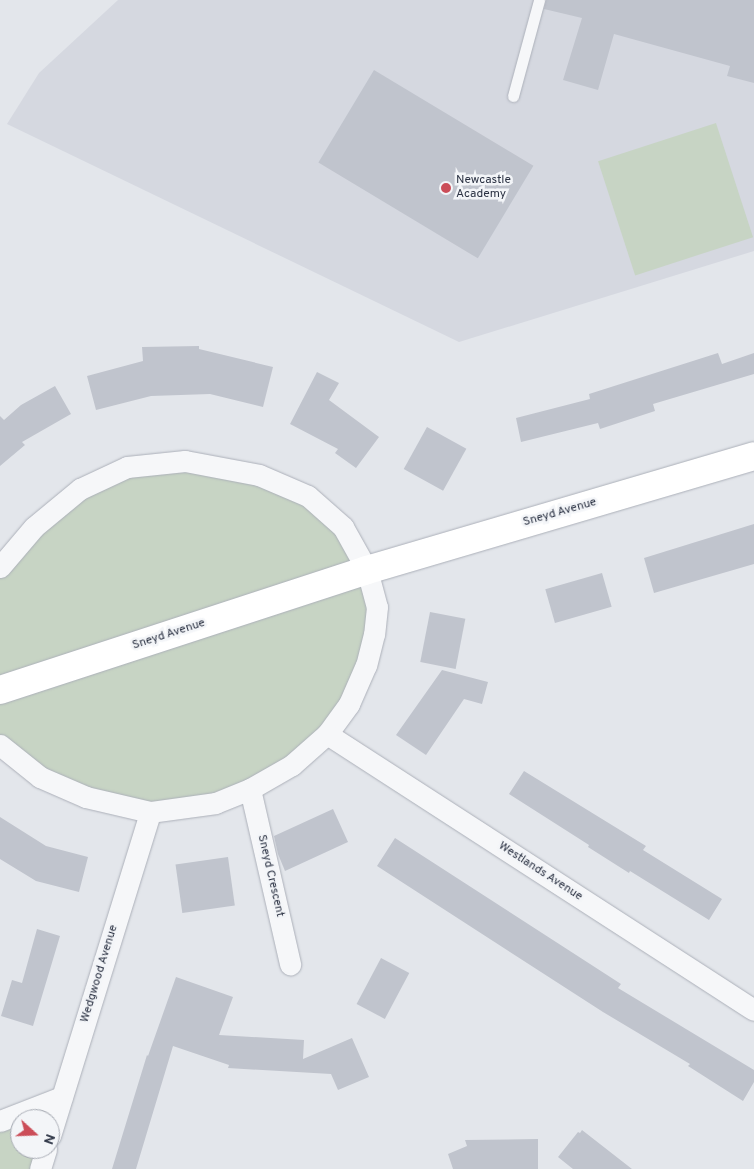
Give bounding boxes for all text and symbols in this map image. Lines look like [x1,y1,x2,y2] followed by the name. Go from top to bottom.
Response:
[456,174,511,202] place label: Newcastle Academy
[440,182,452,194] marker: Newcastle Academy
[521,496,599,530] street label: Sneyd Avenue
[130,616,208,654] street label: Sneyd Avenue
[254,833,286,919] street label: Sneyd Crescent
[495,839,585,905] street label: Westlands Avenue
[78,923,122,1025] street label: Wedgwood Avenue
[10,1109,60,1159] north arrow
[39,1131,58,1147] text: N

